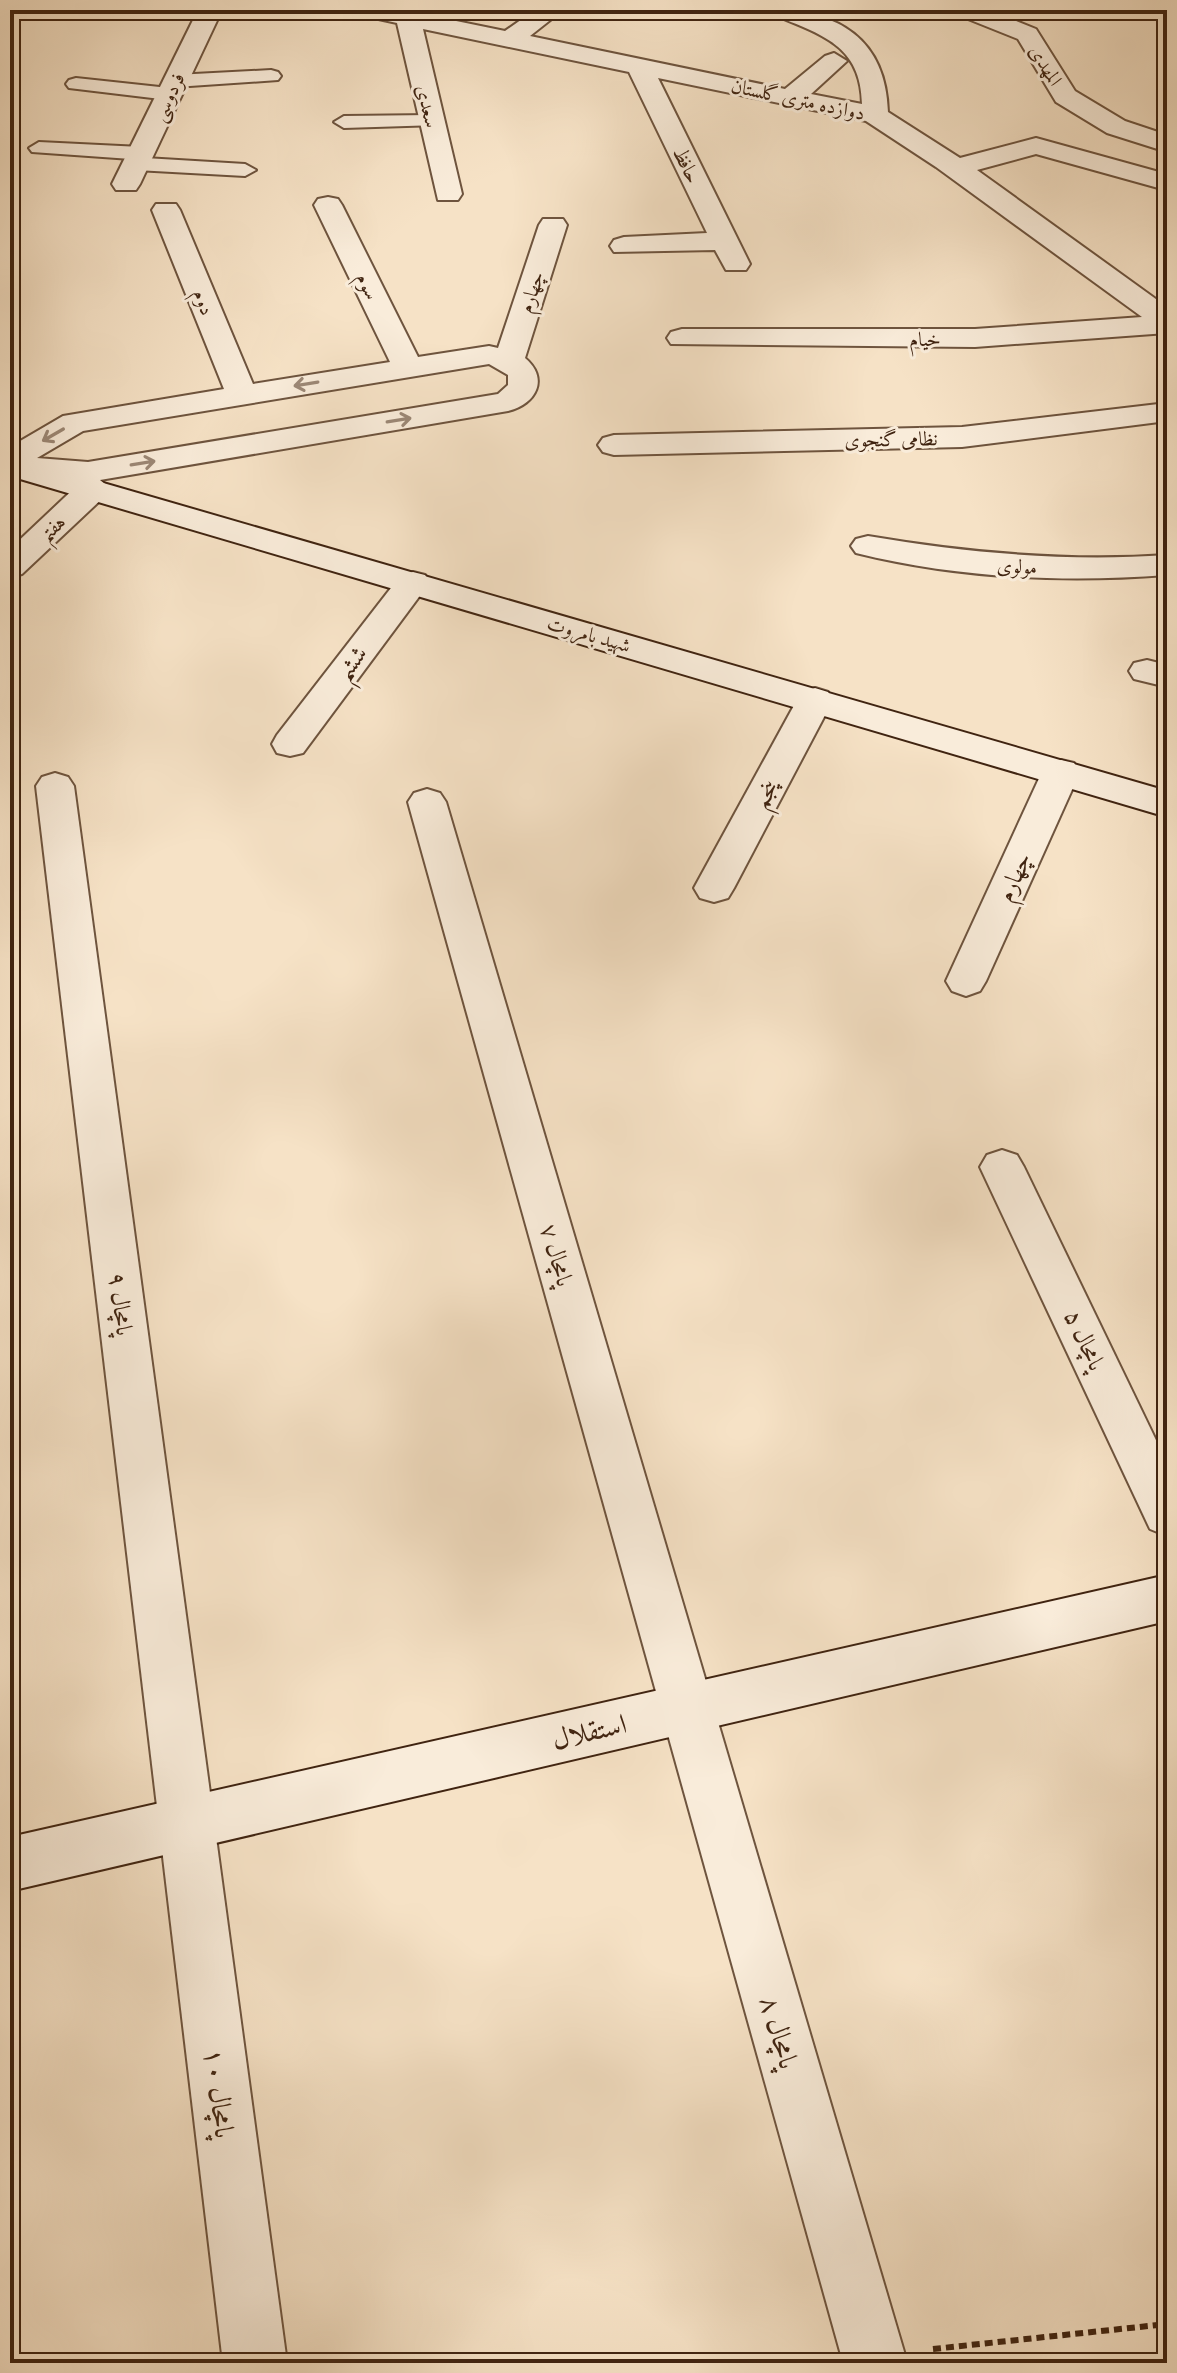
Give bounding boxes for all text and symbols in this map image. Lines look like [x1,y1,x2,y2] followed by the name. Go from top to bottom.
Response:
[1022,41,1067,91] street label: المهدی
[147,69,192,127] street label: فردوسی
[728,73,867,127] street label: دوازده متری گلستان
[409,82,444,130] street label: سعدی
[666,143,705,188] street label: حافظ
[514,268,555,318] street label: چهارم
[346,269,384,306] street label: سوم
[182,286,219,321] street label: دوم
[909,328,941,357] street label: خیام
[294,377,319,392] one-way arrow
[386,412,412,427] one-way arrow
[844,427,938,454] street label: نظامی گنجوی
[41,428,65,443] one-way arrow
[130,455,155,470] one-way arrow
[34,510,76,552] street label: هفتم
[996,554,1038,581] street label: مولوی
[544,612,633,659] street label: شهید بامروت
[329,640,381,692] street label: ششم
[746,773,792,817] street label: پنجم
[991,848,1044,909] street label: چهارم
[532,1220,580,1292] street label: پامچال ۷
[100,1271,139,1339] street label: پامچال ۹
[1056,1305,1112,1377] street label: پامچال ۵
[549,1708,630,1759] street label: استقلال
[750,1992,805,2075] street label: پامچال ۸
[194,2046,241,2142] street label: پامچال ۱۰

